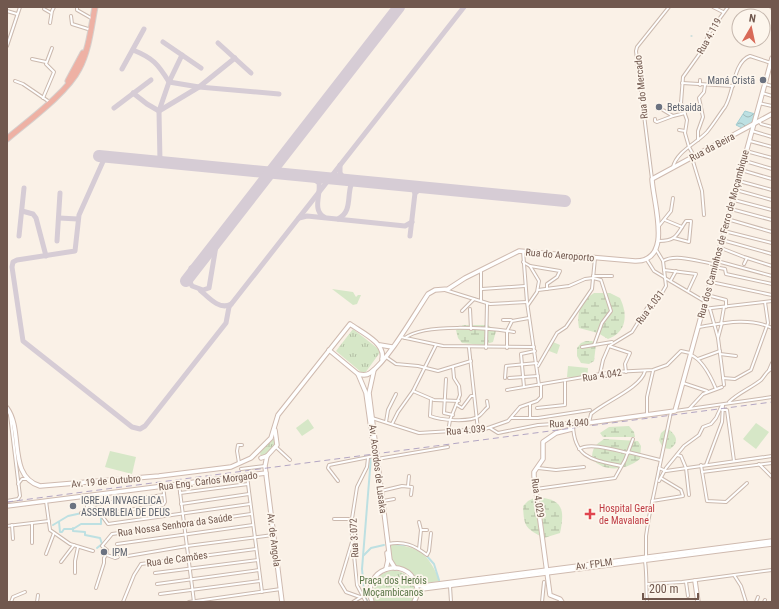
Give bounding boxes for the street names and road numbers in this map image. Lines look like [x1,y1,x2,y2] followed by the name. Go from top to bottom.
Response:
[695,16,723,56] street label: Rua 4.119
[632,55,650,119] street label: Rua do Mercado
[688,130,737,163] street label: Rua da Beira
[695,148,751,319] street label: Rua dos Caminhos de Ferro de Moçambique
[525,247,595,263] street label: Rua do Aeroporto
[634,288,666,326] street label: Rua 4.031
[582,366,622,384] street label: Rua 4.042
[549,416,589,430] street label: Rua 4.040
[446,423,486,437] street label: Rua 4.039
[367,424,389,514] street label: Av. Acordos de Lusaka
[158,469,258,493] street label: Rua Eng. Carlos Morgado
[71,472,141,490] street label: Av. 19 de Outubro
[529,478,547,518] street label: Rua 4.029
[117,511,233,538] street label: Rua Nossa Senhora da Saúde
[265,513,283,568] street label: Av. de Angola
[347,518,361,558] street label: Rua 3.072
[146,549,209,569] street label: Rua de Camões
[575,556,613,572] street label: Av. FPLM

